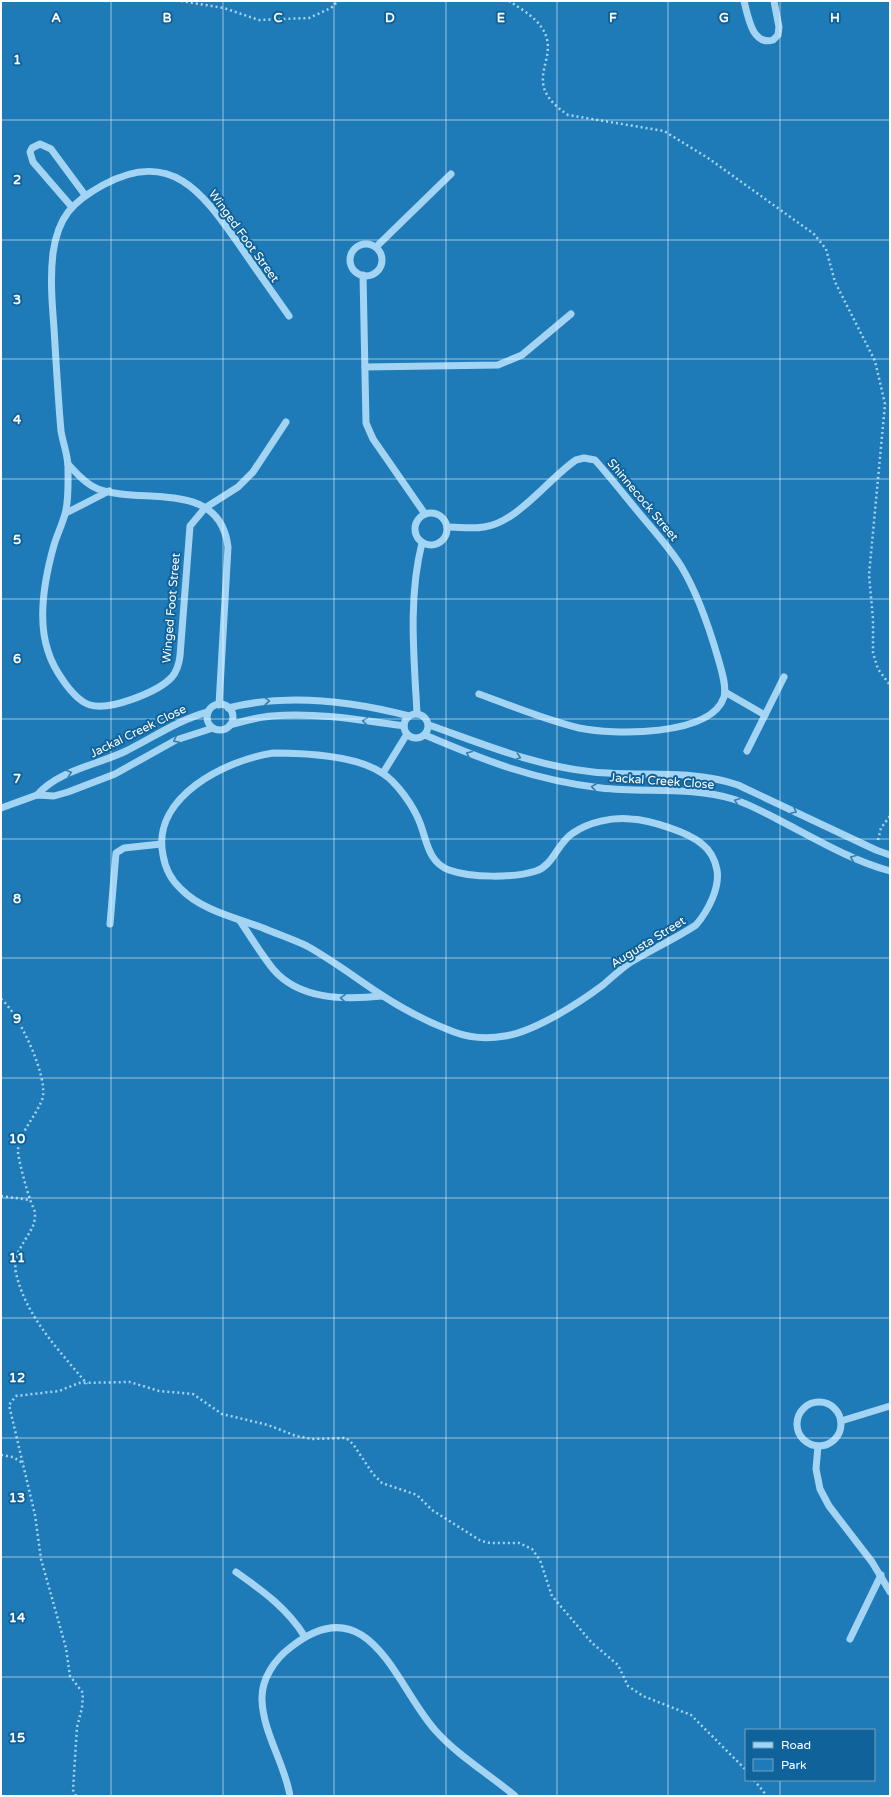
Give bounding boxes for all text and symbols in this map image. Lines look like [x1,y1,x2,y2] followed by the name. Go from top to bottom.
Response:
[51,10,61,26] text: A
[162,10,172,26] text: B
[273,10,283,26] text: C
[385,10,395,26] text: D
[497,10,505,26] text: E
[609,10,617,26] text: F
[719,10,729,26] text: G
[830,10,840,26] text: H
[13,52,21,68] text: 1
[13,172,21,188] text: 2
[206,187,282,285] street label: Winged Foot Street
[13,292,21,308] text: 3
[13,412,22,428] text: 4
[605,456,682,544] street label: Shinnecock Street
[13,532,21,548] text: 5
[159,552,183,664] street label: Winged Foot Street
[13,651,21,667] text: 6
[264,697,270,705] one-way arrow
[88,702,188,760] street label: Jackal Creek Close
[362,716,368,725] one-way arrow
[173,735,180,743] one-way arrow
[465,751,473,759] one-way arrow
[515,752,522,761] one-way arrow
[65,770,72,778] one-way arrow
[609,770,715,792] street label: Jackal Creek Close
[13,771,21,787] text: 7
[591,783,597,792] one-way arrow
[733,797,740,805] one-way arrow
[790,806,797,814] one-way arrow
[850,855,858,863] one-way arrow
[13,891,21,907] text: 8
[608,913,688,971] street label: Augusta Street
[340,993,346,1002] one-way arrow
[13,1011,21,1027] text: 9
[9,1131,25,1147] text: 10
[9,1250,25,1266] text: 11
[9,1370,25,1386] text: 12
[9,1490,25,1506] text: 13
[9,1610,26,1626] text: 14
[745,1729,875,1781] legend
[9,1730,25,1746] text: 15
[781,1738,811,1752] text: Road
[781,1758,807,1772] text: Park

